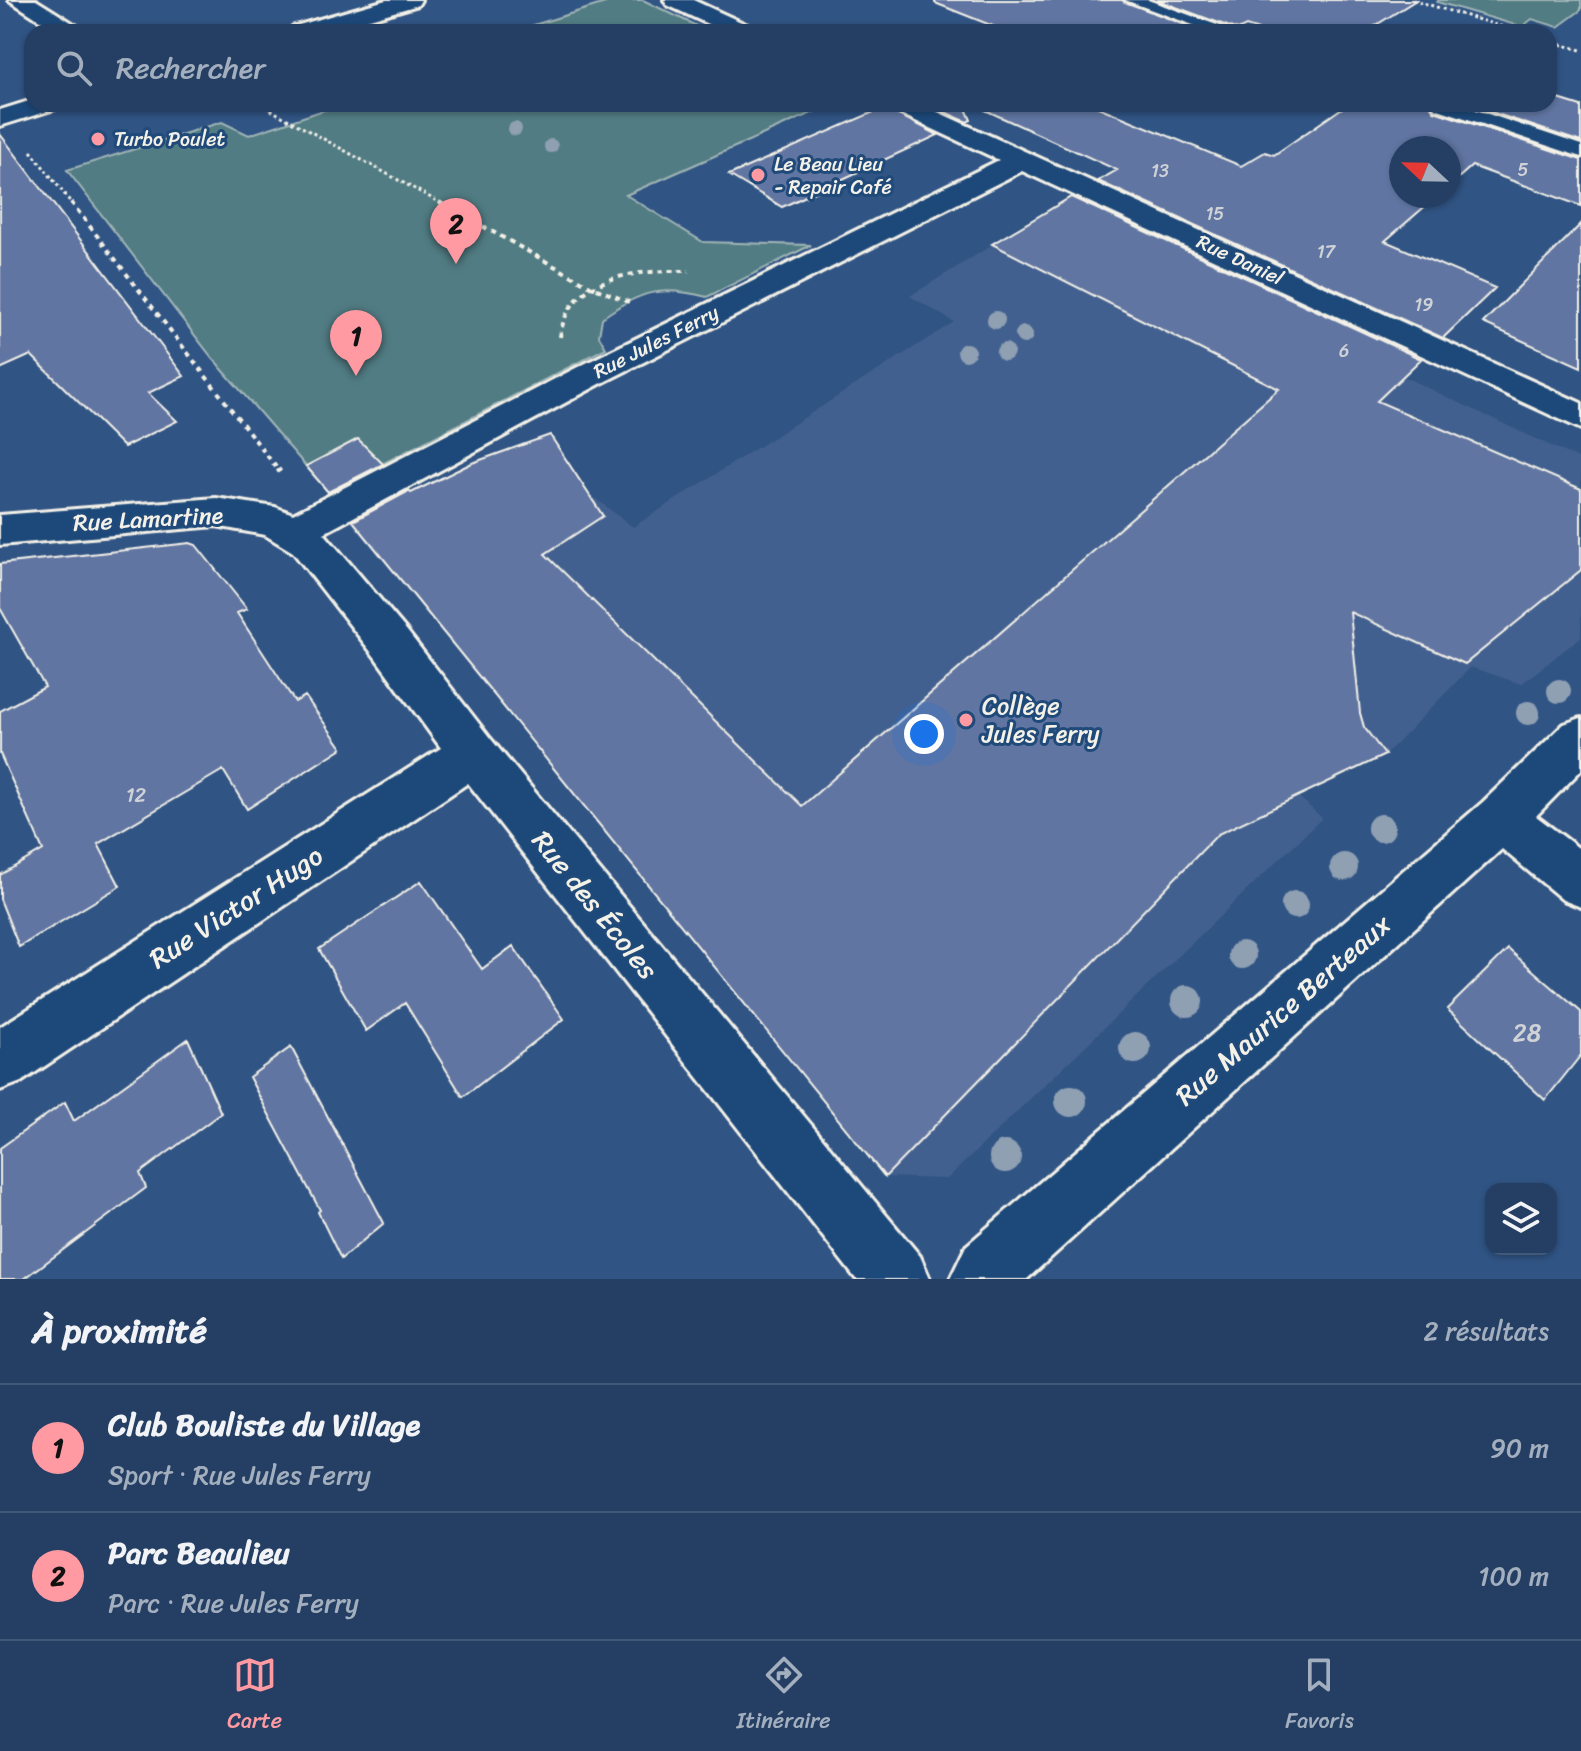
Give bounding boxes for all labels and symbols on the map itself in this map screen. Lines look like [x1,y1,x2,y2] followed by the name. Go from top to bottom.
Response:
[114,122,226,157] place label: Turbo Poulet
[89,130,107,148] marker: Turbo Poulet
[1389,136,1461,208] north arrow
[774,147,892,205] place label: Le Beau Lieu - Repair Café
[1518,154,1529,186] house number: 5
[1151,155,1169,187] house number: 13
[749,166,767,184] marker: Le Beau Lieu - Repair Café
[430,198,482,264] pin: 2
[1206,198,1224,230] house number: 15
[1191,225,1291,296] street label: Rue Daniel
[1317,236,1337,268] house number: 17
[1415,289,1433,321] house number: 19
[587,295,725,389] street label: Rue Jules Ferry
[330,310,382,376] pin: 1
[1339,335,1349,367] house number: 6
[72,494,225,544] street label: Rue Lamartine
[981,685,1100,755] place label: Collège Jules Ferry
[957,711,975,729] marker: Collège Jules Ferry
[904,714,944,754] your location
[126,778,147,813] house number: 12
[519,819,671,991] street label: Rue des Écoles
[139,832,333,982] street label: Rue Victor Hugo
[1163,901,1403,1118] street label: Rue Maurice Berteaux
[1513,1012,1541,1054] house number: 28

